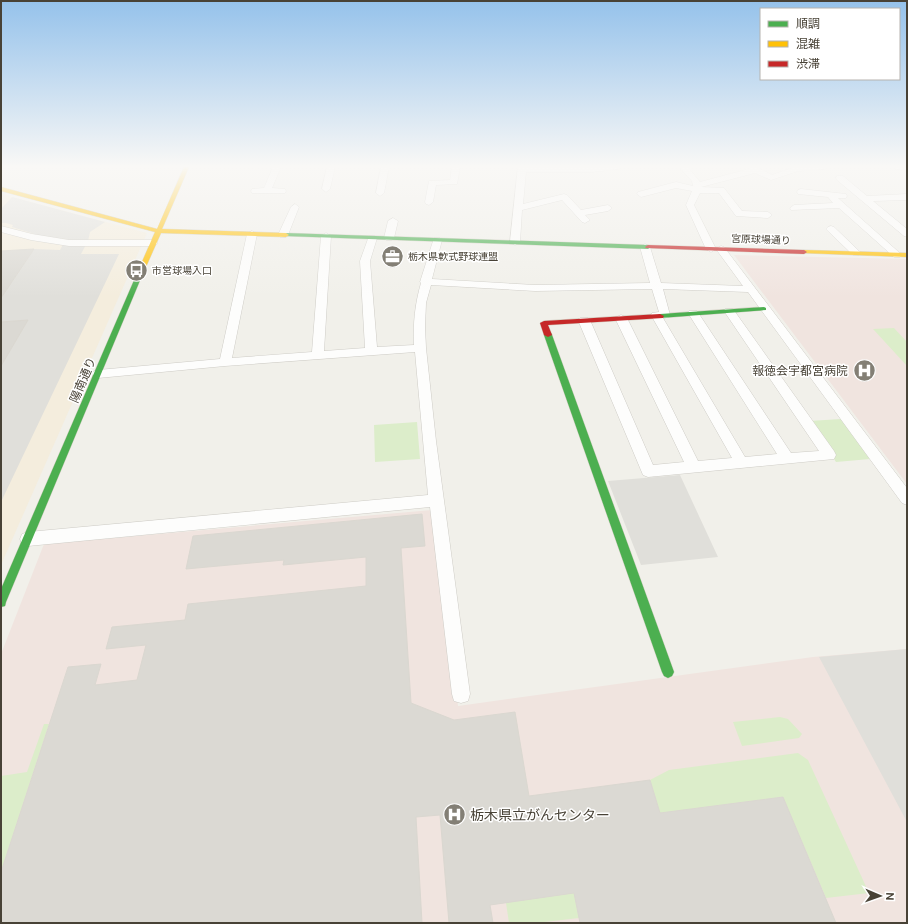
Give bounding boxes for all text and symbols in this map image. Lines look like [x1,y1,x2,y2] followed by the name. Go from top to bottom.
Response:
[760,8,900,80] legend
[796,16,820,32] text: 順調
[796,36,820,52] text: 混雑
[796,56,820,72] text: 渋滞
[731,232,791,247] street label: 宮原球場通り
[379,243,405,269] office icon: 栃木県軟式野球連盟
[408,250,498,263] place label: 栃木県軟式野球連盟
[123,257,149,283] bus stop icon: 市営球場入口
[152,264,212,277] place label: 市営球場入口
[66,355,100,405] street label: 陽南通り
[851,358,877,384] hospital icon: 報徳会宇都宮病院
[752,363,848,379] place label: 報徳会宇都宮病院
[441,802,467,828] hospital icon: 栃木県立がんセンター
[470,806,610,824] place label: 栃木県立がんセンター
[860,876,900,916] north arrow
[883,892,897,901] text: N

